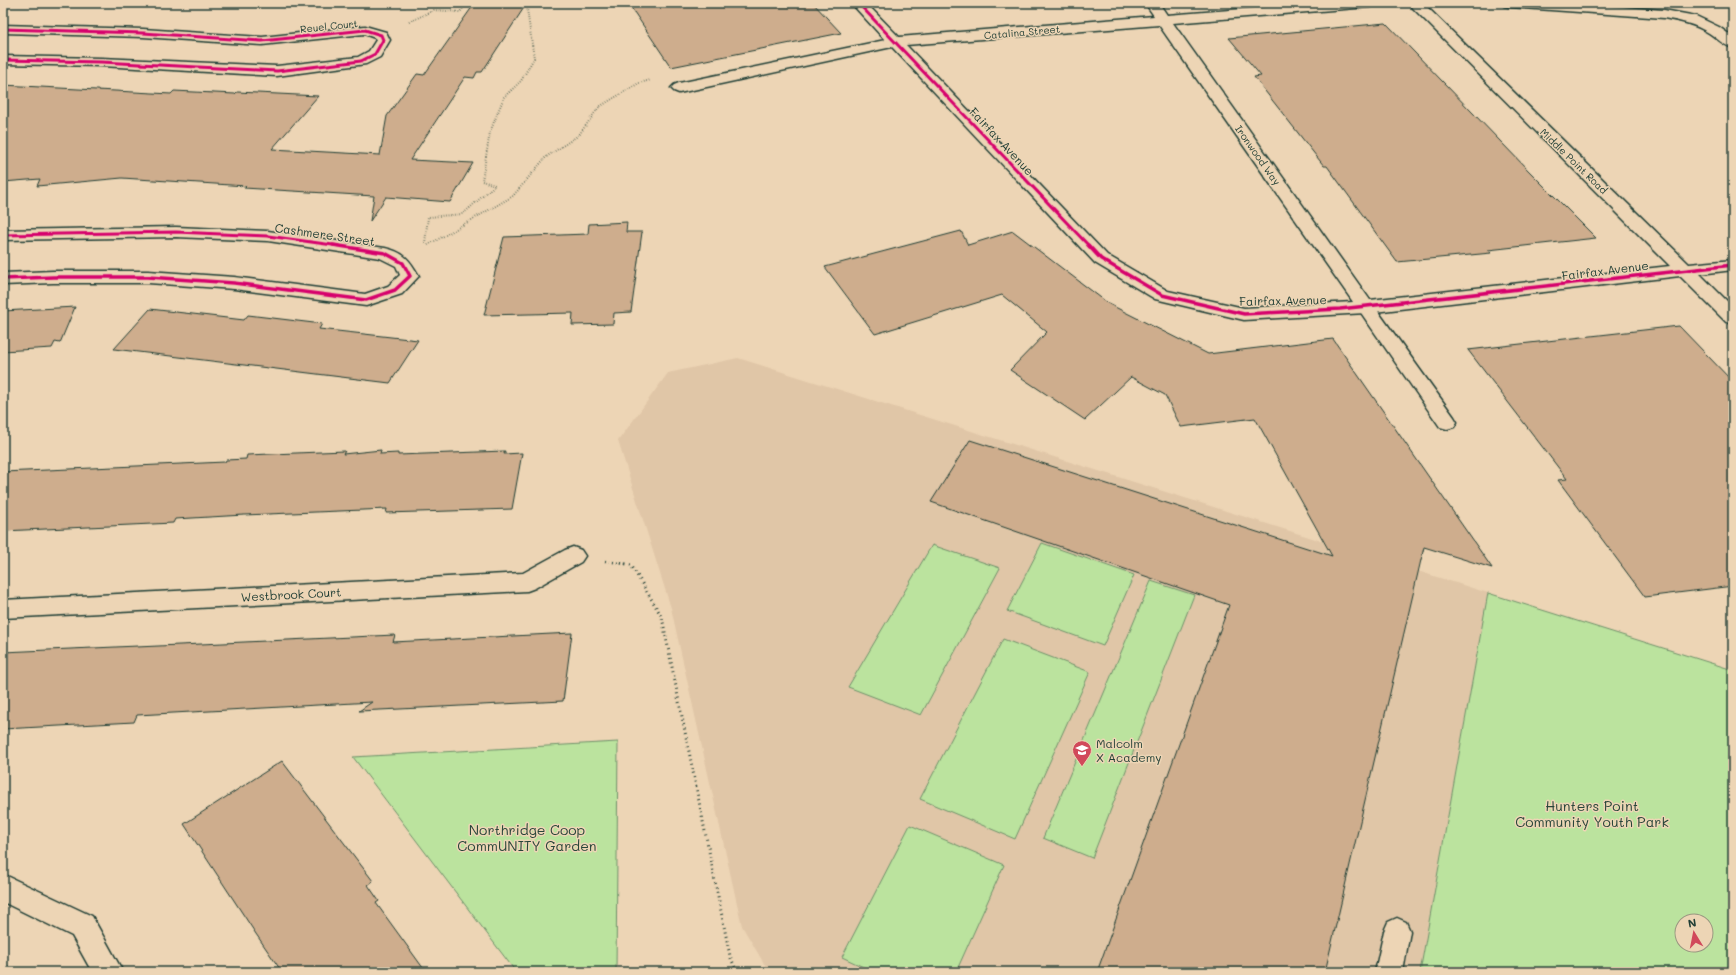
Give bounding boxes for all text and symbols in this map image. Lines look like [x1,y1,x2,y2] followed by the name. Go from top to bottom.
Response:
[299,16,359,36] street label: Reuel Court
[983,22,1061,42] street label: Catalina Street
[966,104,1038,178] street label: Fairfax Avenue
[1232,122,1284,188] street label: Ironwood Way
[1537,125,1611,197] street label: Middle Point Road
[274,219,376,249] street label: Cashmere Street
[1561,257,1649,283] street label: Fairfax Avenue
[1239,291,1327,309] street label: Fairfax Avenue
[240,583,342,605] street label: Westbrook Court
[1096,735,1162,765] place label: Malcolm X Academy
[1071,739,1093,767] school or university icon: Malcolm X Academy
[1515,796,1669,831] park label: Hunters Point Community Youth Park
[457,820,597,855] park label: Northridge Coop CommUNITY Garden
[1674,913,1714,953] north arrow
[1687,915,1698,931] text: N

